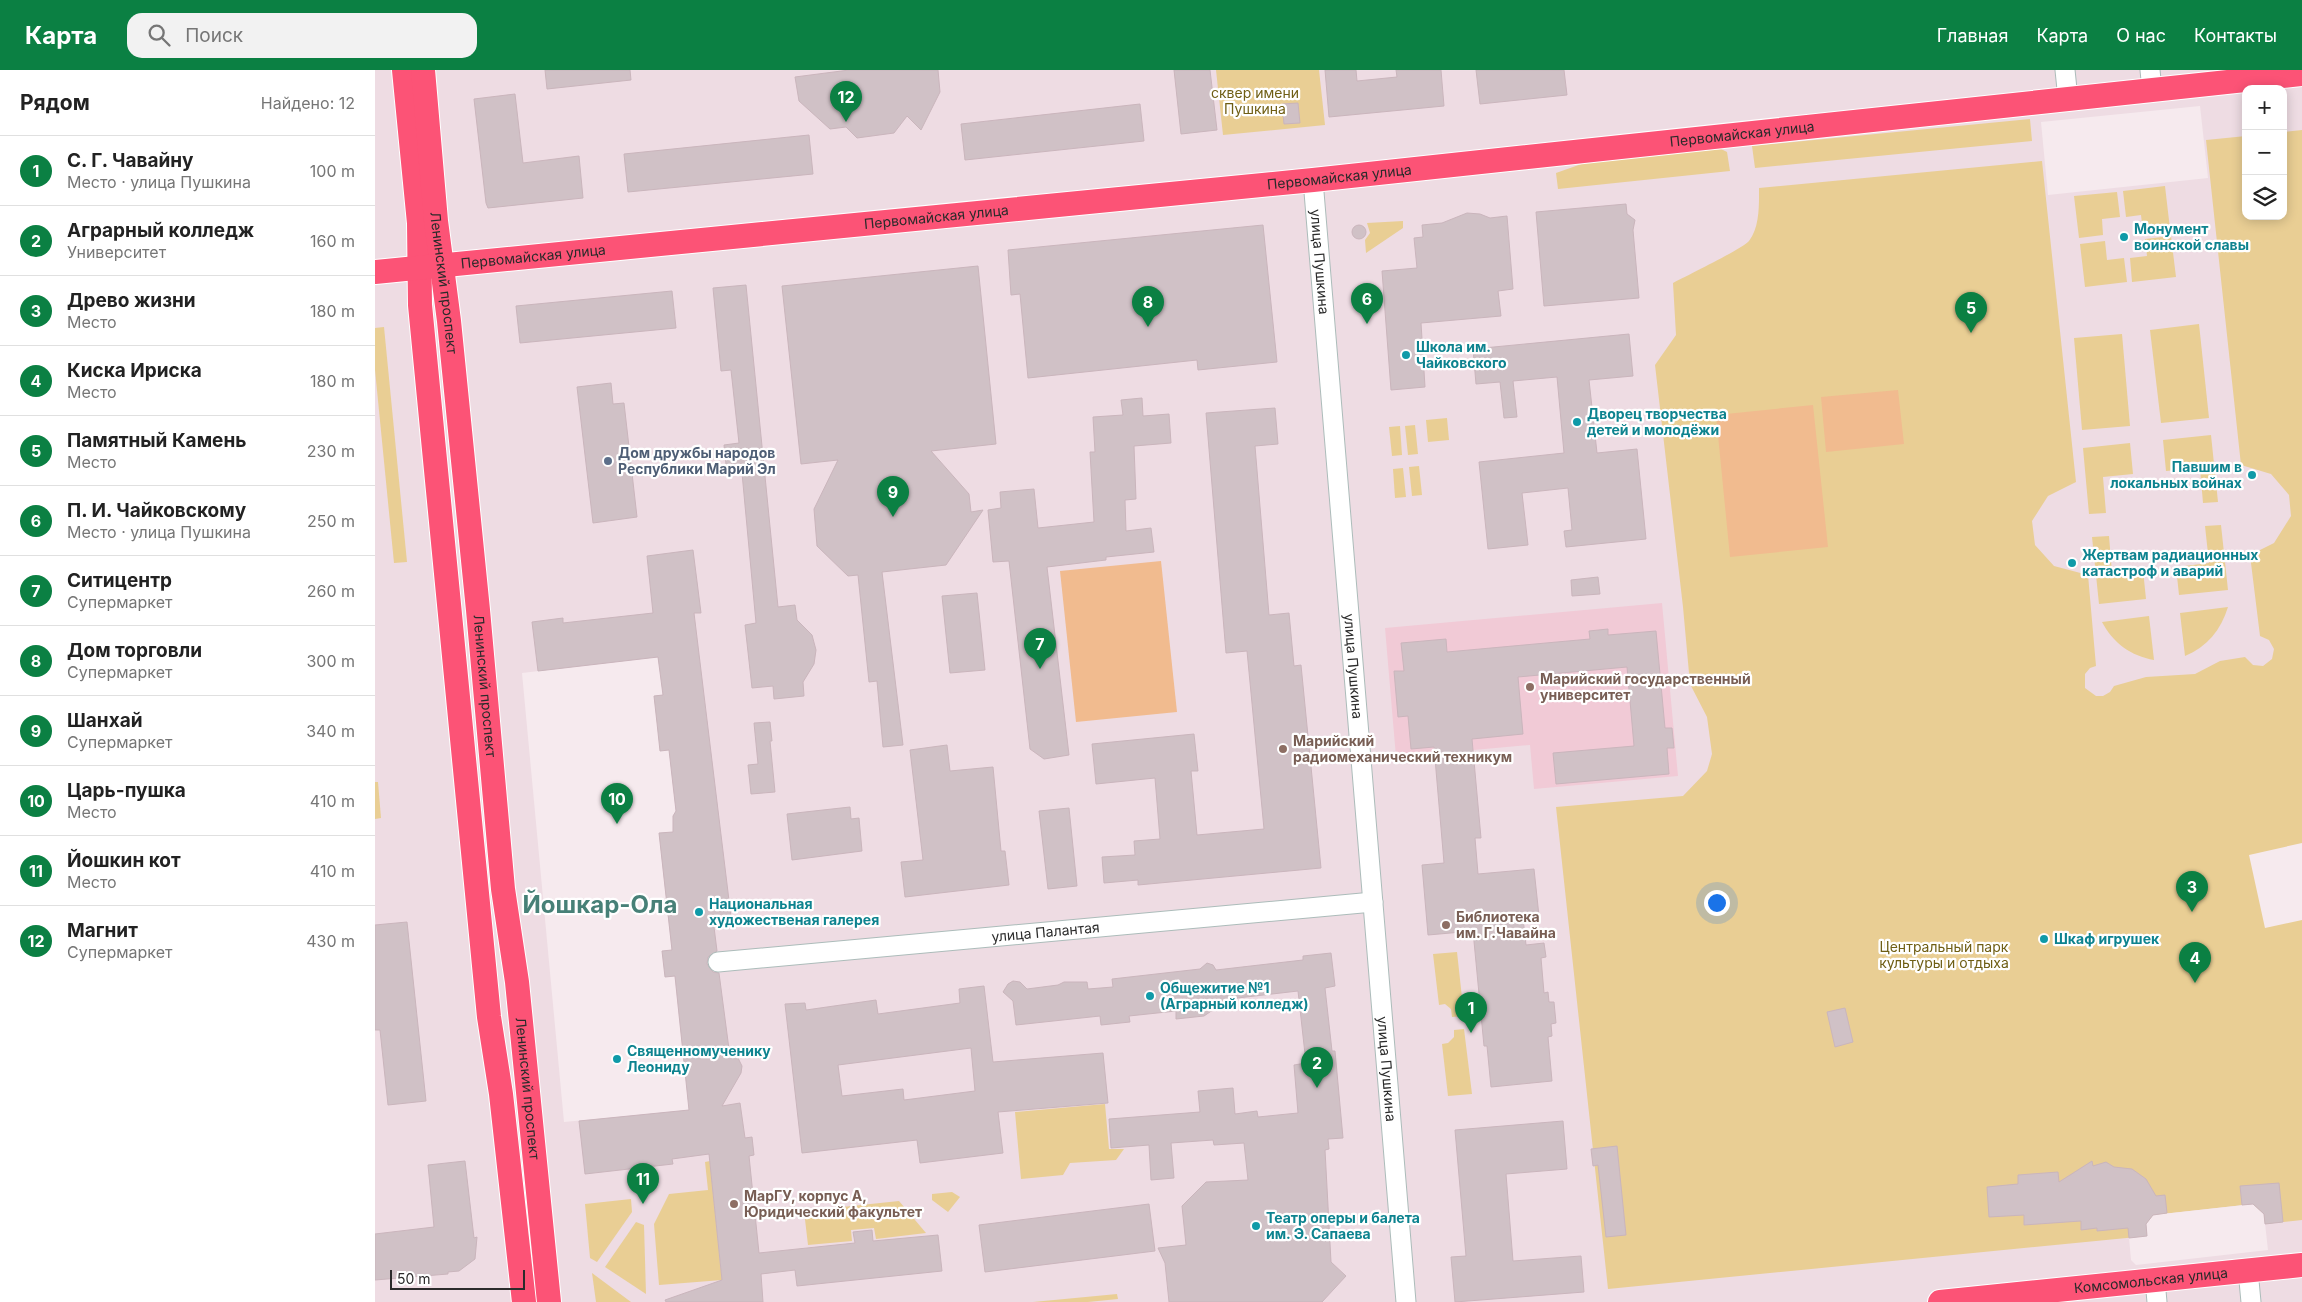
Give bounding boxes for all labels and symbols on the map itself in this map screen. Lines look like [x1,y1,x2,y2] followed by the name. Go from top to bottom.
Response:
[830,81,862,122] pin: 12
[1211,84,1299,117] park label: сквер имени Пушкина
[1669,117,1815,150] street label: Первомайская улица
[1266,160,1412,192] street label: Первомайская улица
[863,201,1009,232] street label: Первомайская улица
[1307,208,1333,315] street label: улица Пушкина
[427,211,461,355] street label: Ленинский проспект
[2134,220,2249,253] place label: Монумент воинской славы
[2118,231,2130,243] marker: Монумент воинской славы
[460,240,606,272] street label: Первомайская улица
[1351,283,1383,324] pin: 6
[1132,286,1164,327] pin: 8
[1955,292,1987,333] pin: 5
[1416,338,1507,371] place label: Школа им. Чайковского
[1400,349,1412,361] marker: Школа им. Чайковского
[1587,405,1727,438] place label: Дворец творчества детей и молодёжи
[1571,416,1583,428] marker: Дворец творчества детей и молодёжи
[618,444,776,477] place label: Дом дружбы народов Республики Марий Эл
[602,455,614,467] marker: Дом дружбы народов Республики Марий Эл
[2110,458,2242,491] place label: Павшим в локальных войнах
[2246,469,2258,481] marker: Павшим в локальных войнах
[877,476,909,517] pin: 9
[2082,546,2258,579] place label: Жертвам радиационных катастроф и аварий
[2066,557,2078,569] marker: Жертвам радиационных катастроф и аварий
[1341,613,1367,720] street label: улица Пушкина
[470,614,500,758] street label: Ленинский проспект
[1024,628,1056,669] pin: 7
[1540,670,1751,703] place label: Марийский государственный университет
[1524,681,1536,693] marker: Марийский государственный университет
[1293,732,1512,765] place label: Марийский радиомеханический техникум
[1277,743,1289,755] marker: Марийский радиомеханический техникум
[601,783,633,824] pin: 10
[2176,871,2208,912] pin: 3
[523,889,677,919] district label: Йошкар-Ола
[1704,890,1730,916] your location
[709,895,879,928] place label: Национальная художественая галерея
[693,906,705,918] marker: Национальная художественая галерея
[1456,908,1556,941] place label: Библиотека им. Г.Чавайна
[991,918,1100,945] street label: улица Палантая
[1440,919,1452,931] marker: Библиотека им. Г.Чавайна
[2054,930,2160,947] place label: Шкаф игрушек
[2038,933,2050,945] marker: Шкаф игрушек
[1879,938,2009,971] park label: Центральный парк культуры и отдыха
[2179,942,2211,983] pin: 4
[1160,979,1309,1012] place label: Общежитие №1 (Аграрный колледж)
[1144,990,1156,1002] marker: Общежитие №1 (Аграрный колледж)
[1455,992,1487,1033] pin: 1
[513,1016,544,1161] street label: Ленинский проспект
[1374,1016,1400,1122] street label: улица Пушкина
[627,1042,771,1075] place label: Священномученику Леониду
[1301,1047,1333,1088] pin: 2
[611,1053,623,1065] marker: Священномученику Леониду
[627,1163,659,1204] pin: 11
[744,1187,922,1220] place label: МарГУ, корпус А, Юридический факультет
[728,1198,740,1210] marker: МарГУ, корпус А, Юридический факультет
[1266,1209,1420,1242] place label: Театр оперы и балета им. Э. Сапаева
[1250,1220,1262,1232] marker: Театр оперы и балета им. Э. Сапаева
[2073,1264,2229,1296] street label: Комсомольская улица
[390,1267,525,1290] scale bar

